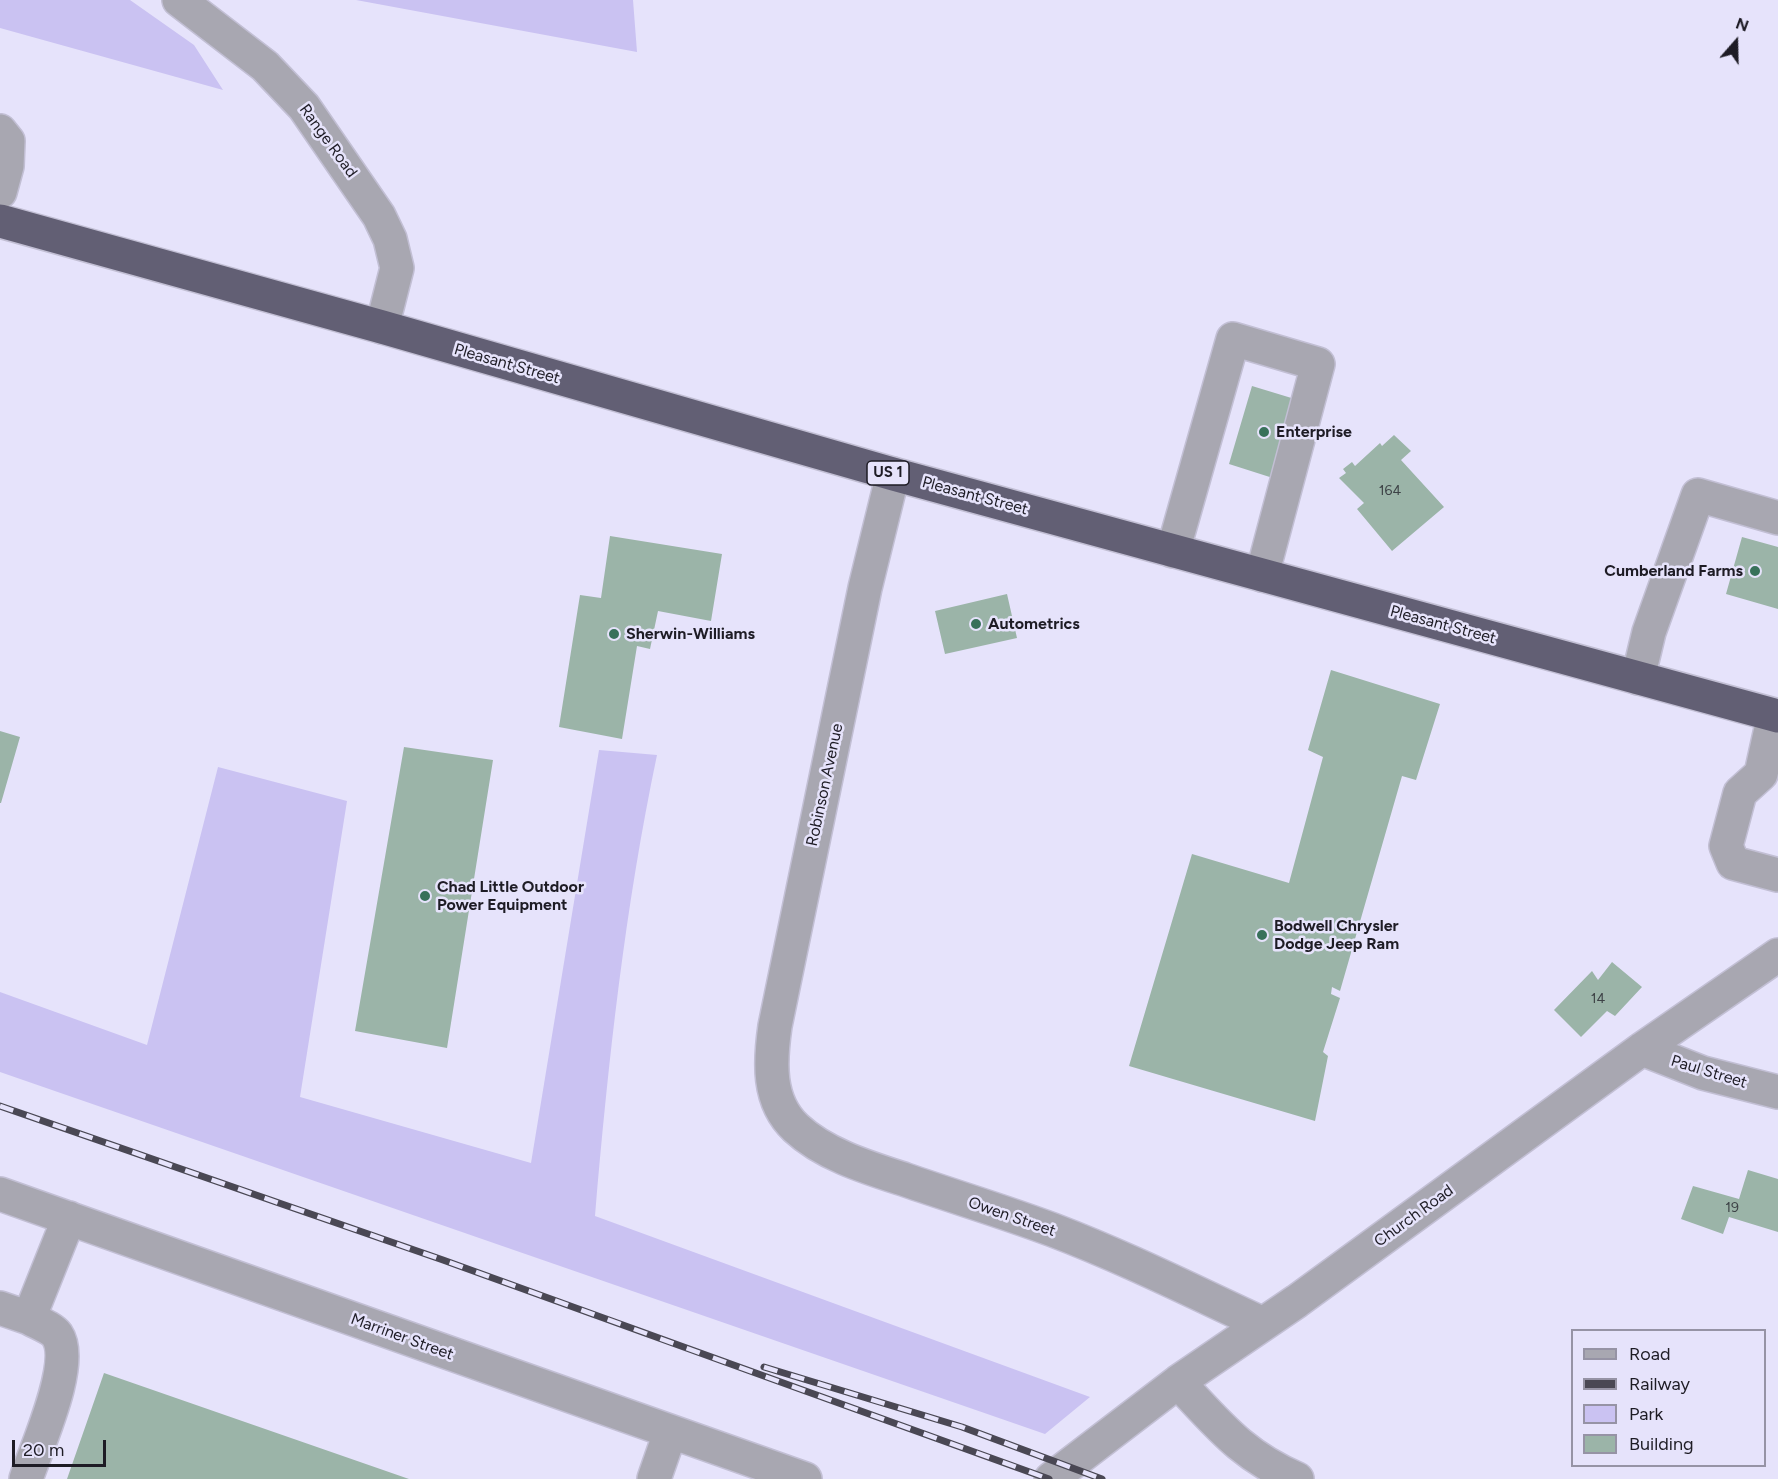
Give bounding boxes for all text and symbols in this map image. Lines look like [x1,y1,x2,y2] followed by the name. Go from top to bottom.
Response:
[1706,12,1766,72] north arrow
[1733,14,1751,36] text: N
[295,101,361,181] street label: Range Road
[452,340,562,388] street label: Pleasant Street
[1276,422,1352,442] place label: Enterprise
[1257,425,1271,439] marker: Enterprise
[867,461,909,485] road number: US 1
[920,473,1030,519] street label: Pleasant Street
[1379,483,1401,499] house number: 164
[1604,561,1743,581] place label: Cumberland Farms
[1748,564,1762,578] marker: Cumberland Farms
[1388,602,1498,648] street label: Pleasant Street
[988,614,1080,634] place label: Autometrics
[969,617,983,631] marker: Autometrics
[626,624,755,644] place label: Sherwin-Williams
[607,627,621,641] marker: Sherwin-Williams
[803,722,847,848] street label: Robinson Avenue
[437,877,584,915] place label: Chad Little Outdoor Power Equipment
[418,889,432,903] marker: Chad Little Outdoor Power Equipment
[1274,916,1399,954] place label: Bodwell Chrysler Dodge Jeep Ram
[1255,928,1269,942] marker: Bodwell Chrysler Dodge Jeep Ram
[1591,991,1605,1007] house number: 14
[1669,1051,1749,1093] street label: Paul Street
[1371,1181,1457,1251] street label: Church Road
[966,1193,1058,1241] street label: Owen Street
[1725,1200,1739,1216] house number: 19
[348,1310,456,1364] street label: Marriner Street
[1571,1329,1766,1467] legend
[1629,1343,1670,1365] text: Road
[1629,1373,1690,1395] text: Railway
[1629,1403,1663,1425] text: Park
[15,1428,110,1466] scale bar
[1629,1433,1694,1455] text: Building
[23,1439,64,1461] text: 20 m

